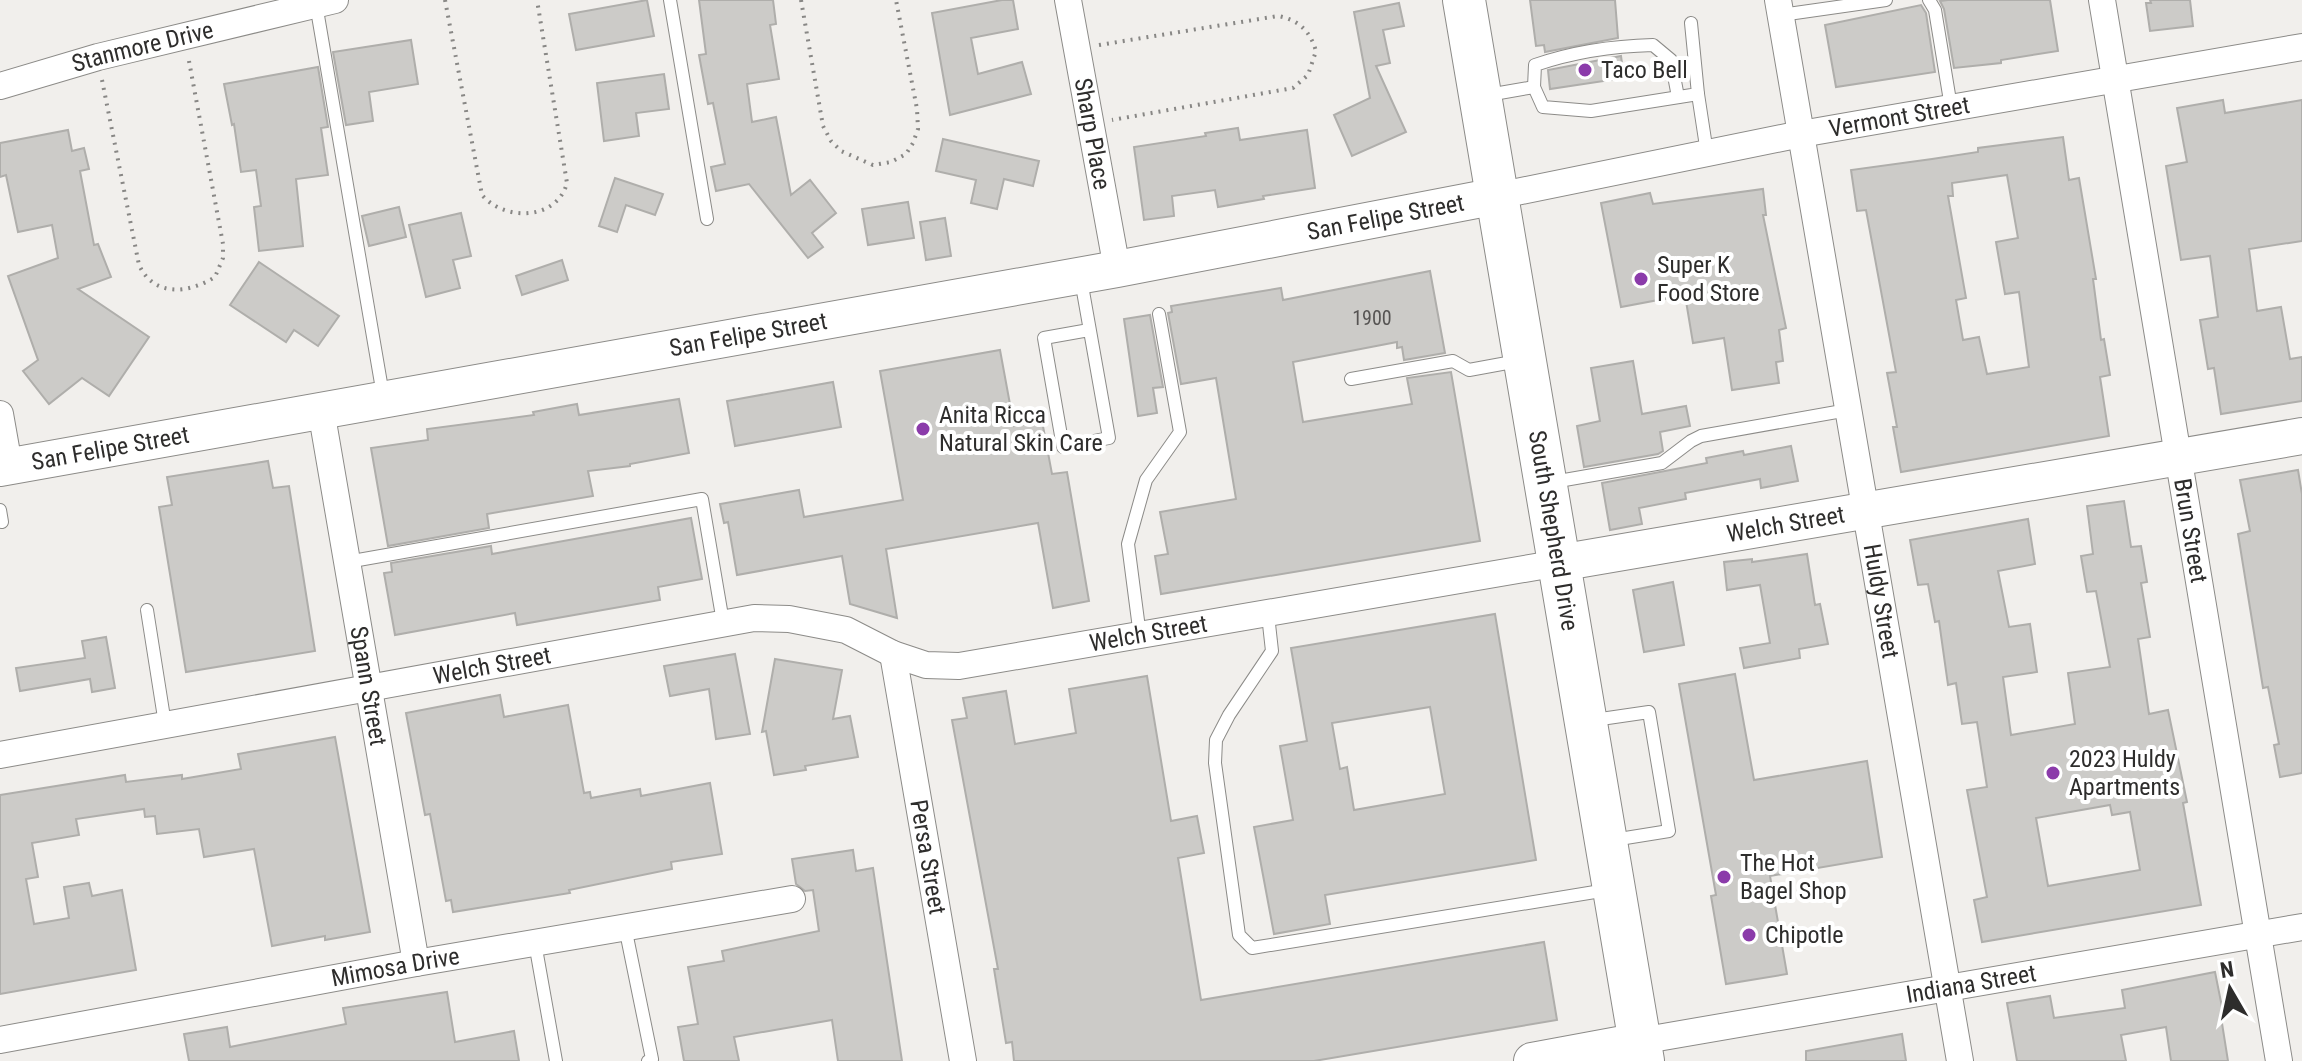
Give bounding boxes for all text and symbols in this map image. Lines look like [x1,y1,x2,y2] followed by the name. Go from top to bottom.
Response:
[69,16,216,78] street label: Stanmore Drive
[1601,56,1688,84] place label: Taco Bell
[1576,61,1594,79] marker: Taco Bell
[1068,76,1116,192] street label: Sharp Place
[1827,91,1972,143] street label: Vermont Street
[1305,189,1466,246] street label: San Felipe Street
[1657,251,1760,307] place label: Super K Food Store
[1632,270,1650,288] marker: Super K Food Store
[1352,306,1392,330] house number: 1900
[667,307,829,362] street label: San Felipe Street
[939,401,1103,457] place label: Anita Ricca Natural Skin Care
[914,420,932,438] marker: Anita Ricca Natural Skin Care
[29,421,191,476] street label: San Felipe Street
[1523,428,1584,633] street label: South Shepherd Drive
[2168,476,2213,585] street label: Brun Street
[1725,500,1847,548] street label: Welch Street
[1858,542,1905,661] street label: Huldy Street
[1087,610,1209,657] street label: Welch Street
[344,624,392,748] street label: Spann Street
[431,641,553,690] street label: Welch Street
[2069,745,2180,801] place label: 2023 Huldy Apartments
[2044,764,2062,782] marker: 2023 Huldy Apartments
[904,798,952,917] street label: Persa Street
[1740,849,1847,905] place label: The Hot Bagel Shop
[1715,868,1733,886] marker: The Hot Bagel Shop
[1765,921,1843,949] place label: Chipotle
[1740,926,1758,944] marker: Chipotle
[329,942,461,992] street label: Mimosa Drive
[2190,949,2270,1029] north arrow
[2218,956,2236,983] text: N
[1904,959,2038,1009] street label: Indiana Street

